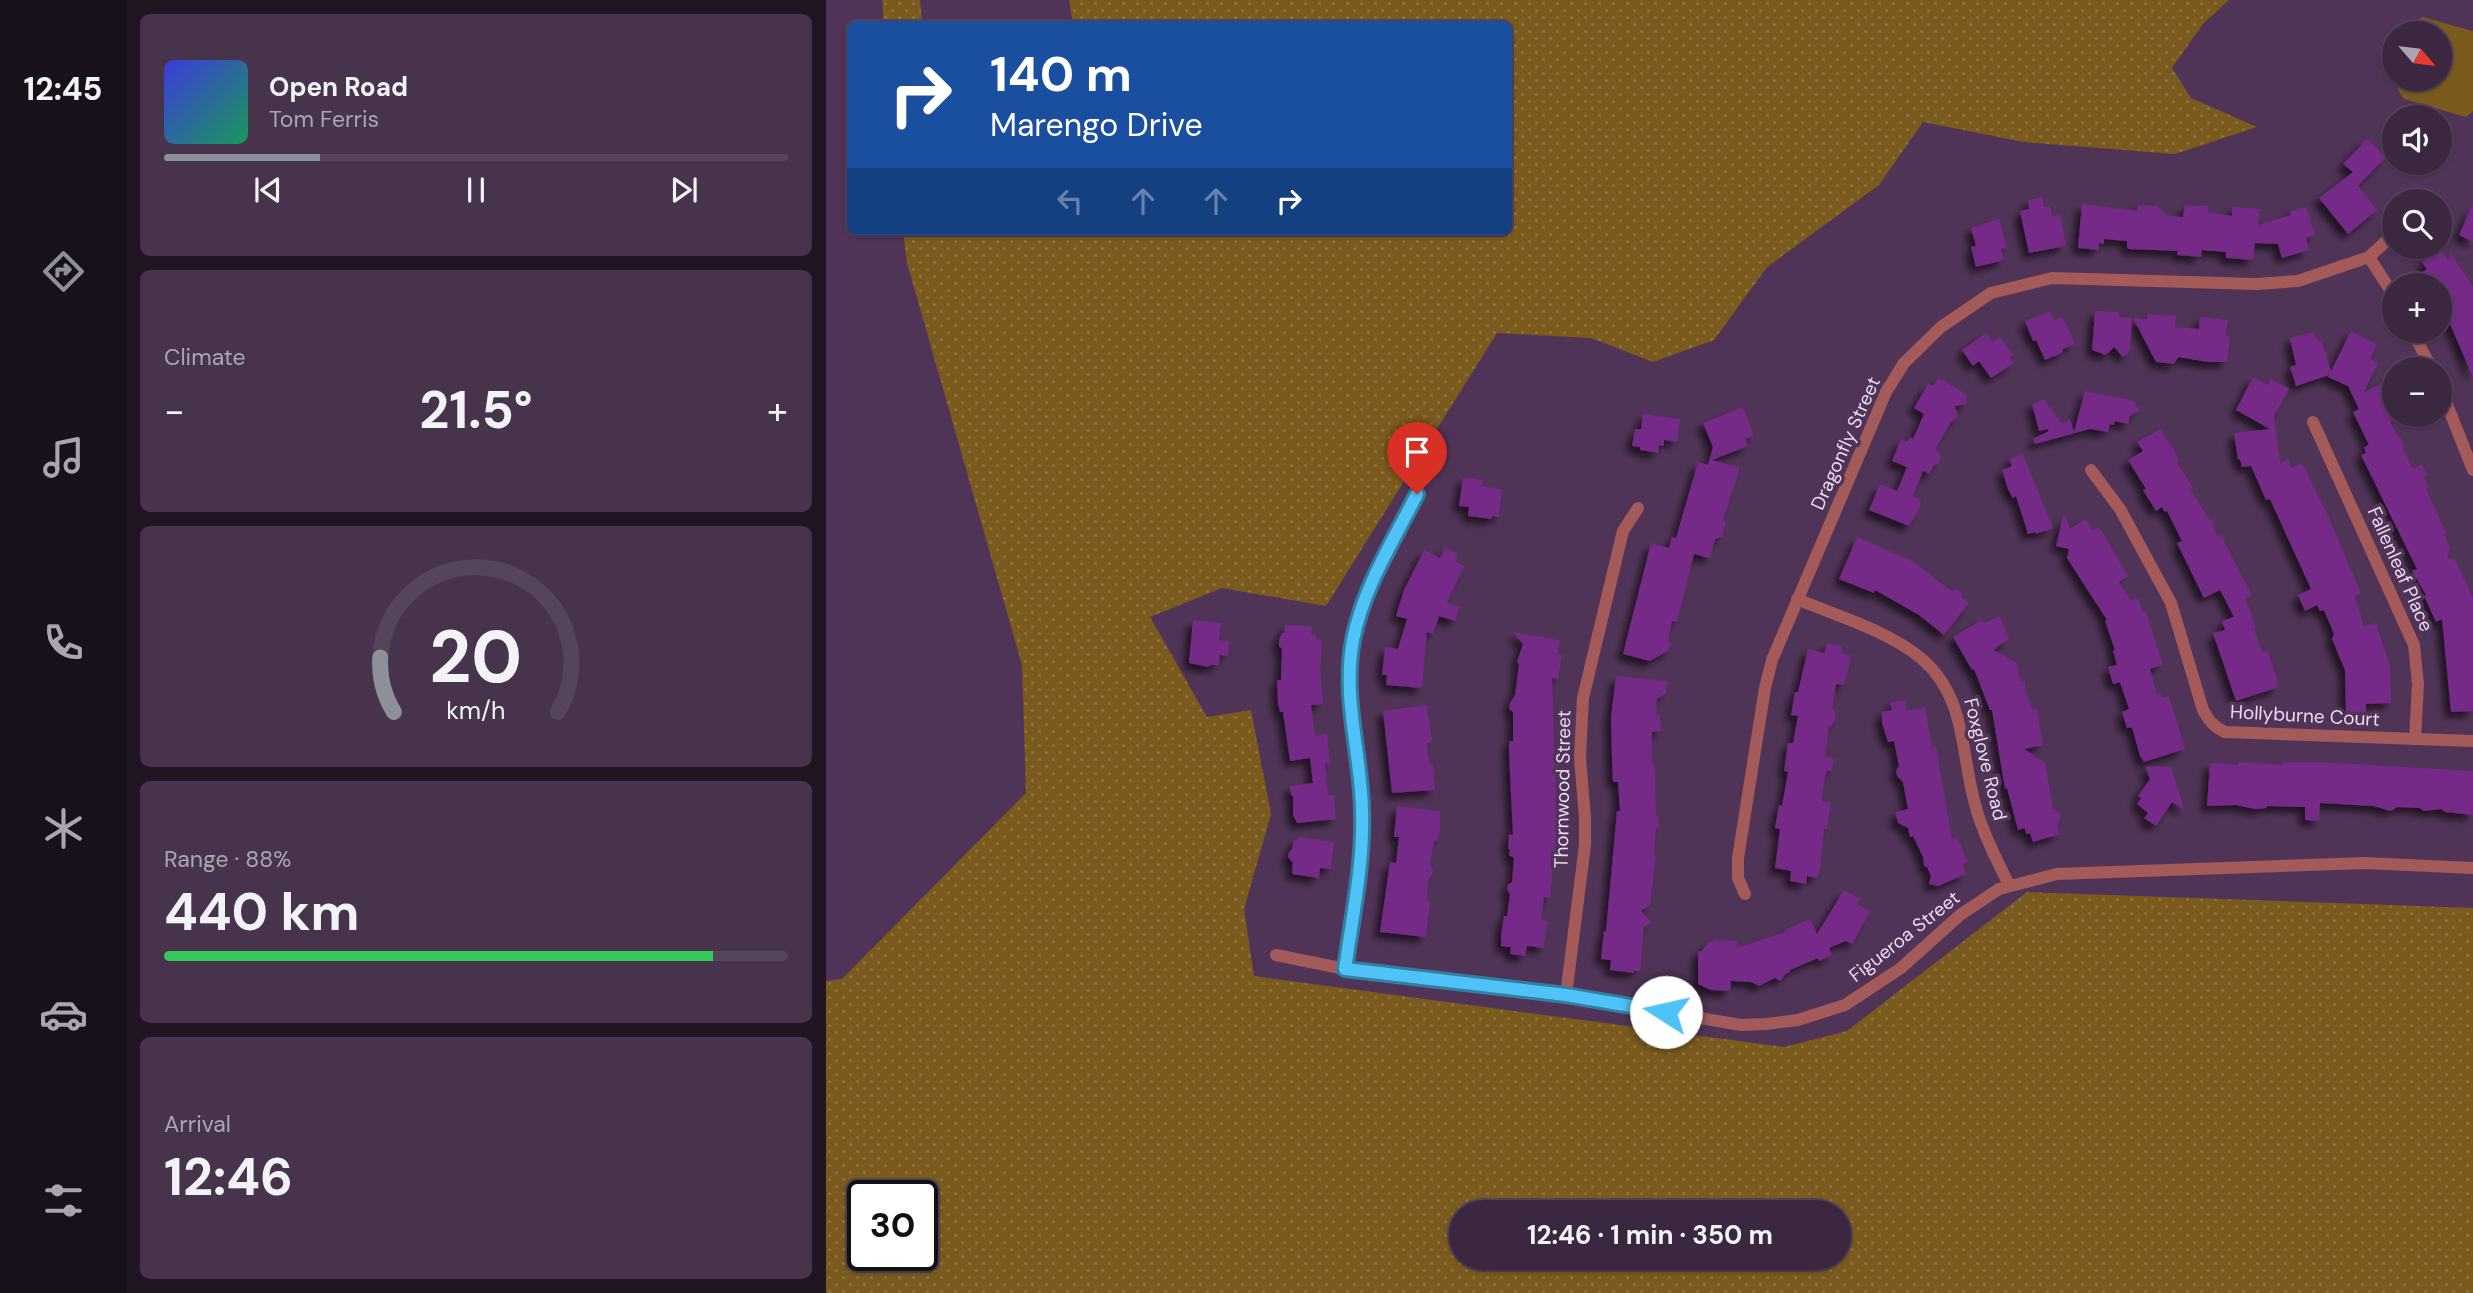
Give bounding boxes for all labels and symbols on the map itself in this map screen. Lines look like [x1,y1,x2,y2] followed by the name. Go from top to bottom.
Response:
[2382,21,2452,91] north arrow
[1805,373,1886,514] street label: Dragonfly Street
[1387,422,1447,494] pin
[2362,503,2439,636] street label: Fallenleaf Place
[1958,695,2013,823] street label: Foxglove Road
[2229,699,2381,732] street label: Hollyburne Court
[1549,710,1576,868] street label: Thornwood Street
[1844,885,1965,988] street label: Figueroa Street
[1629,975,1703,1049] position arrow
[847,1180,938,1271] speed limit sign: 30

